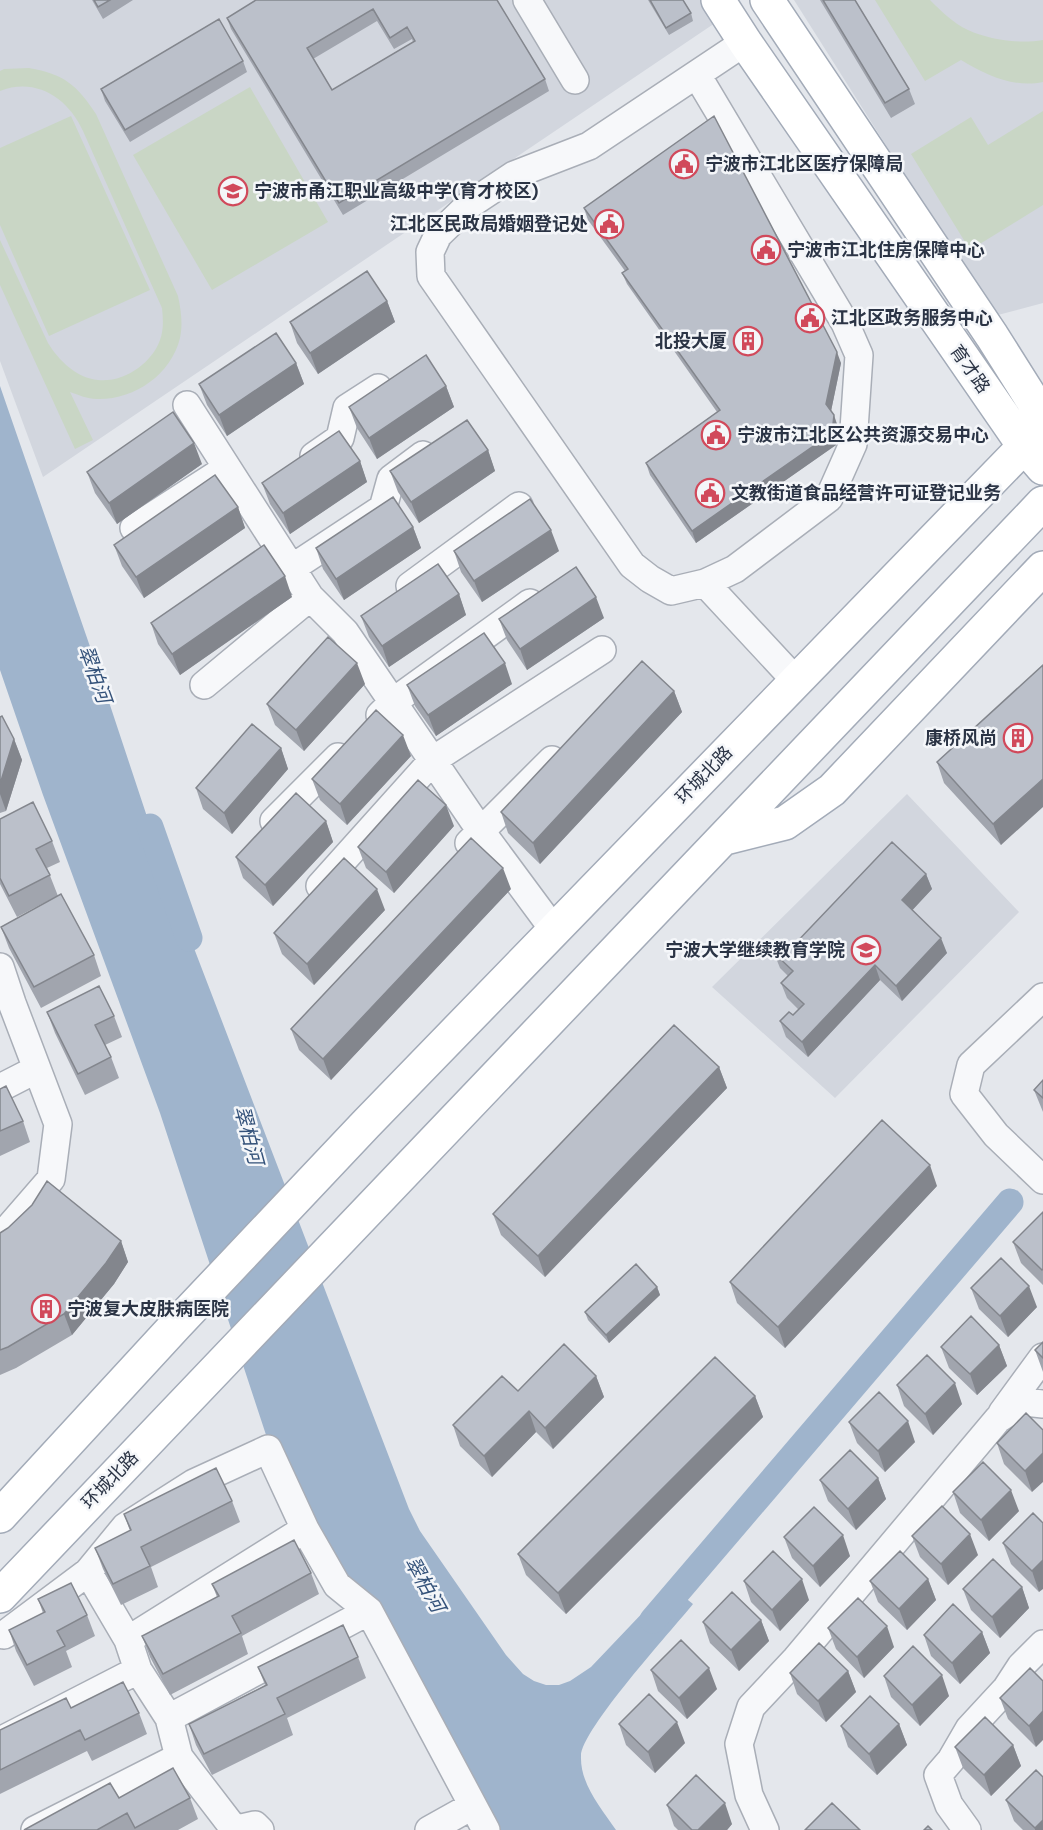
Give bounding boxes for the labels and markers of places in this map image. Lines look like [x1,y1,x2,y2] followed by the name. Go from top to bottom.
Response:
[668,148,700,180] public building icon: 宁波市江北区医疗保障局
[705,152,903,176] place label: 宁波市江北区医疗保障局
[217,175,249,207] school or university icon: 宁波市甬江职业高级中学(育才校区)
[254,179,539,203] place label: 宁波市甬江职业高级中学(育才校区)
[593,208,625,240] public building icon: 江北区民政局婚姻登记处
[390,212,588,236] place label: 江北区民政局婚姻登记处
[750,234,782,266] public building icon: 宁波市江北住房保障中心
[787,238,985,262] place label: 宁波市江北住房保障中心
[794,302,826,334] public building icon: 江北区政务服务中心
[831,306,993,330] place label: 江北区政务服务中心
[732,325,764,357] building icon: 北投大厦
[655,329,727,353] place label: 北投大厦
[700,419,732,451] public building icon: 宁波市江北区公共资源交易中心
[737,423,989,447] place label: 宁波市江北区公共资源交易中心
[694,477,726,509] public building icon: 文教街道食品经营许可证登记业务
[731,481,1001,505] place label: 文教街道食品经营许可证登记业务
[1002,722,1034,754] building icon: 康桥风尚
[925,726,997,750] place label: 康桥风尚
[850,934,882,966] school or university icon: 宁波大学继续教育学院
[665,938,845,962] place label: 宁波大学继续教育学院
[30,1293,62,1325] building icon: 宁波复大皮肤病医院
[67,1297,229,1321] place label: 宁波复大皮肤病医院

